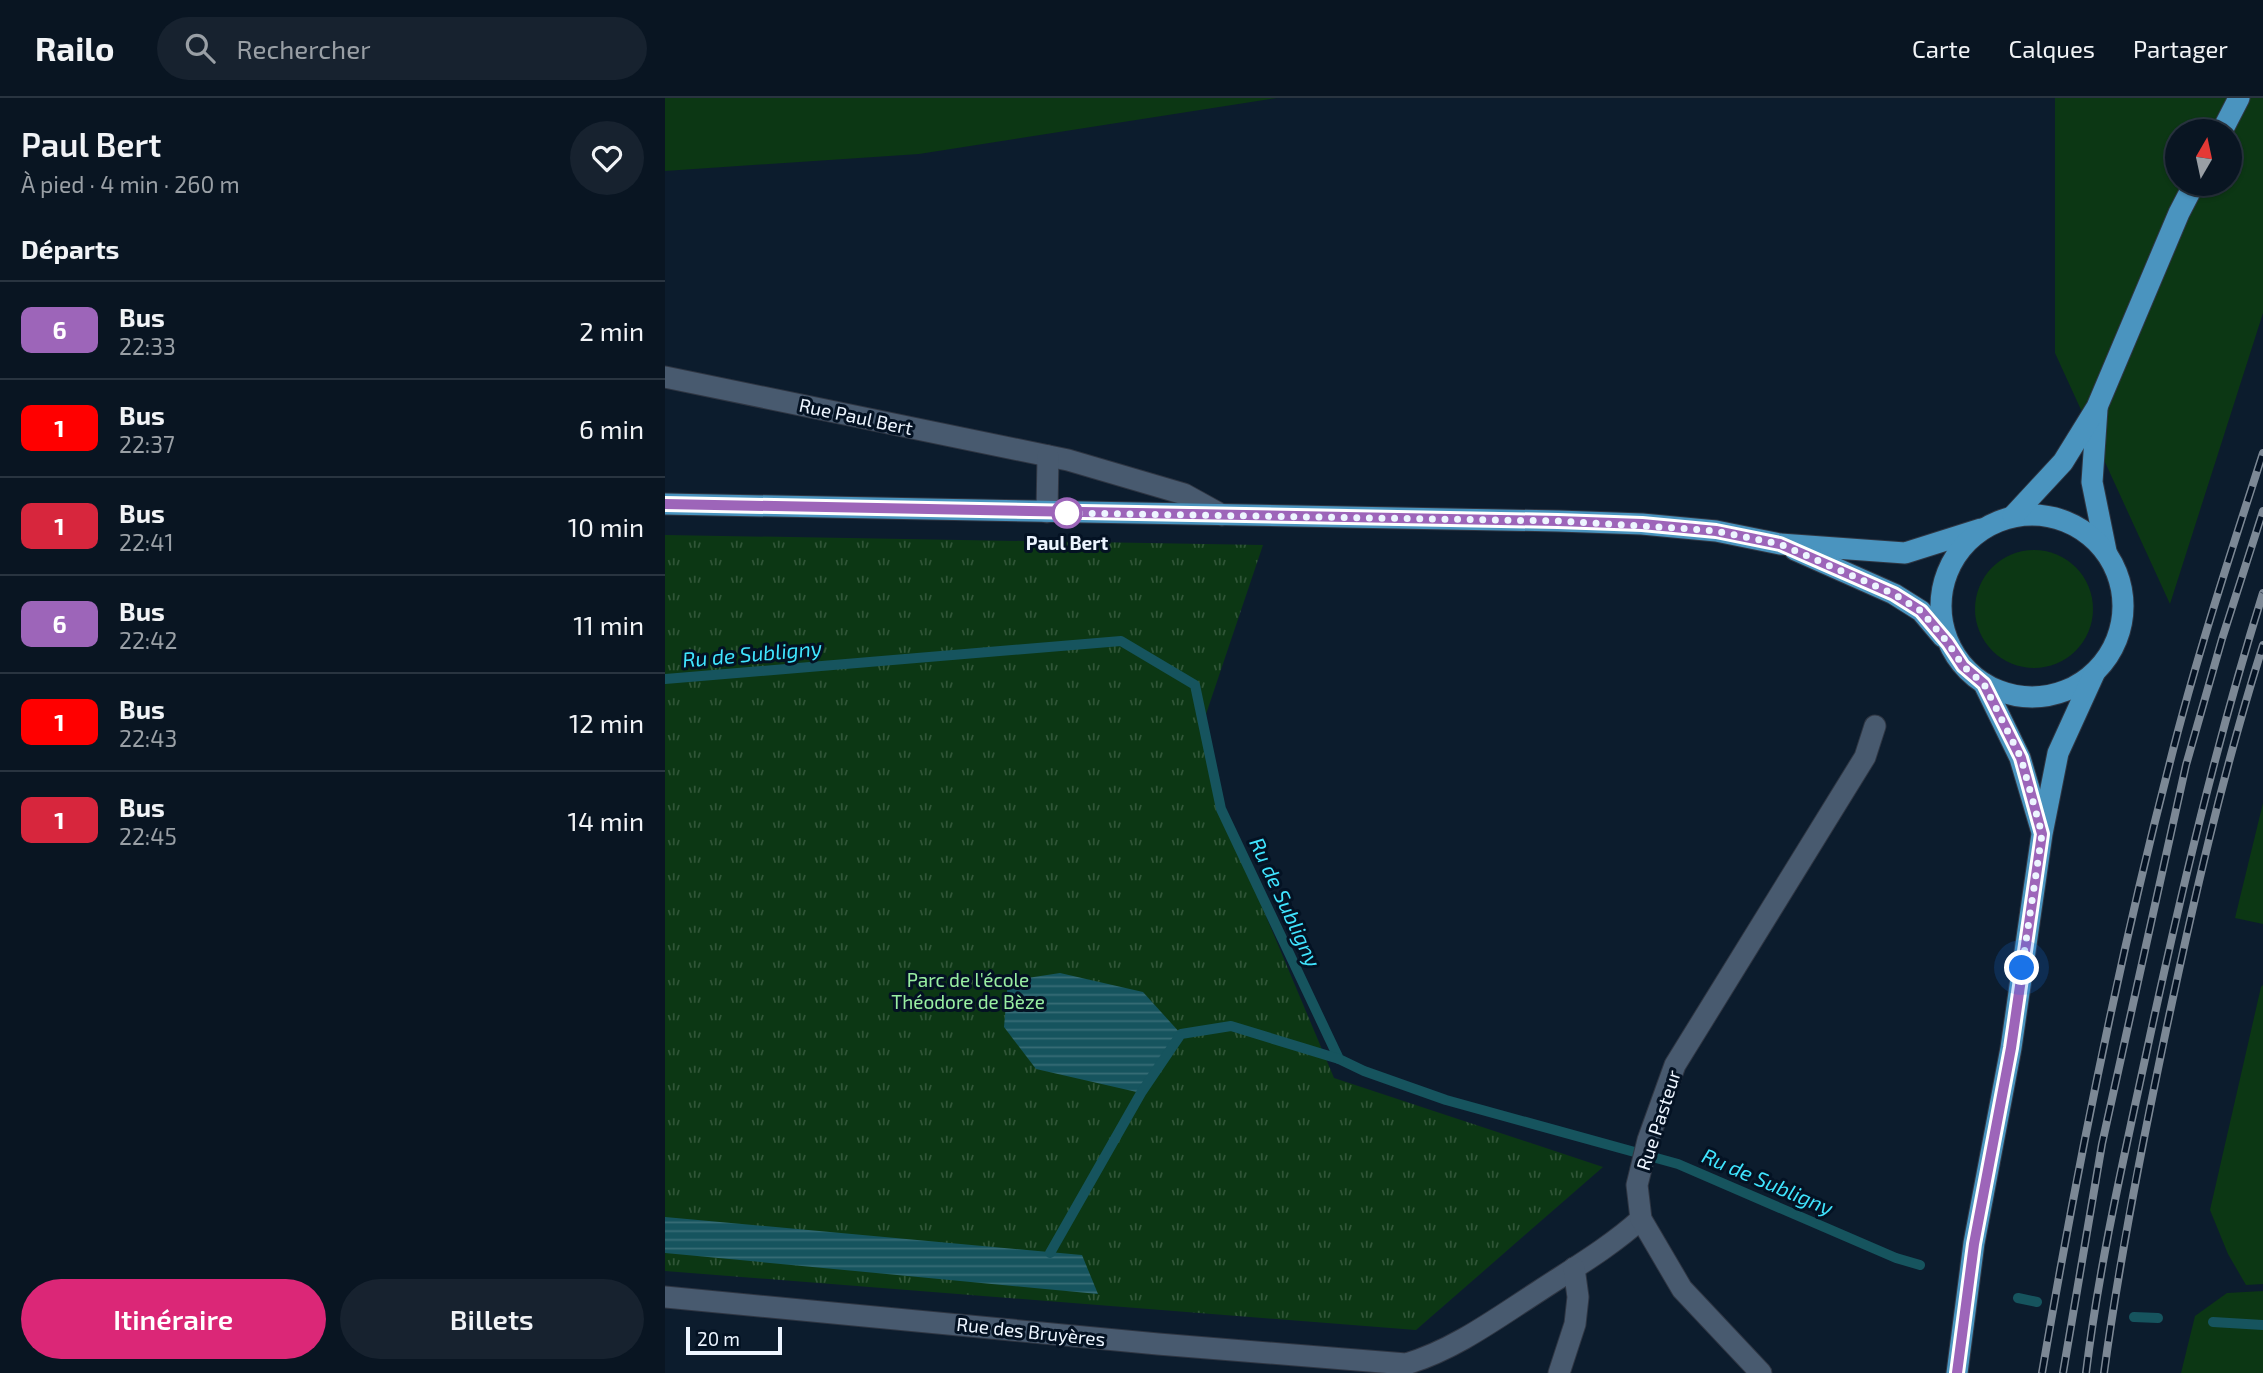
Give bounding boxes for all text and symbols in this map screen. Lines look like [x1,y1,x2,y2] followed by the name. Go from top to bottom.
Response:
[157,17,647,80] search box
[35,28,115,68] text: Railo
[181,29,219,67] icon: search
[237,33,371,64] text: Rechercher
[1912,34,1971,63] text: Carte
[2009,34,2095,63] text: Calques
[2133,34,2228,63] text: Partager
[2165,119,2242,196] north arrow
[2165,119,2242,196] map controls
[570,121,644,195] button: heart
[21,124,161,164] text: Paul Bert
[21,170,240,198] text: À pied · 4 min · 260 m
[21,233,119,264] text: Départs
[119,301,165,332] text: Bus
[52,315,67,344] text: 6
[579,315,644,346] text: 2 min
[119,332,176,360] text: 22:33
[797,393,915,439] street label: Rue Paul Bert
[119,399,165,430] text: Bus
[54,413,65,442] text: 1
[579,413,644,444] text: 6 min
[119,430,175,458] text: 22:37
[119,497,165,528] text: Bus
[1052,498,1082,528] marker: Paul Bert
[54,511,65,540] text: 1
[568,511,644,542] text: 10 min
[119,528,174,556] text: 22:41
[1026,531,1108,554] place label: Paul Bert
[119,595,165,626] text: Bus
[52,609,67,638] text: 6
[573,609,644,640] text: 11 min
[119,626,177,654] text: 22:42
[681,634,823,673] water label: Ru de Subligny
[119,693,165,724] text: Bus
[54,707,65,736] text: 1
[569,707,644,738] text: 12 min
[119,724,177,752] text: 22:43
[119,791,165,822] text: Bus
[54,805,65,834] text: 1
[568,805,644,836] text: 14 min
[119,822,177,850] text: 22:45
[1244,833,1327,971] water label: Ru de Subligny
[2004,950,2039,985] your location
[891,968,1045,1013] park label: Parc de l'école Théodore de Bèze
[1631,1067,1685,1173] street label: Rue Pasteur
[1698,1142,1837,1221] water label: Ru de Subligny
[21,1279,326,1359] button: Itinéraire
[340,1279,644,1359] button: Billets
[955,1312,1107,1350] street label: Rue des Bruyères
[686,1324,782,1356] scale bar
[697,1327,740,1350] text: 20 m

